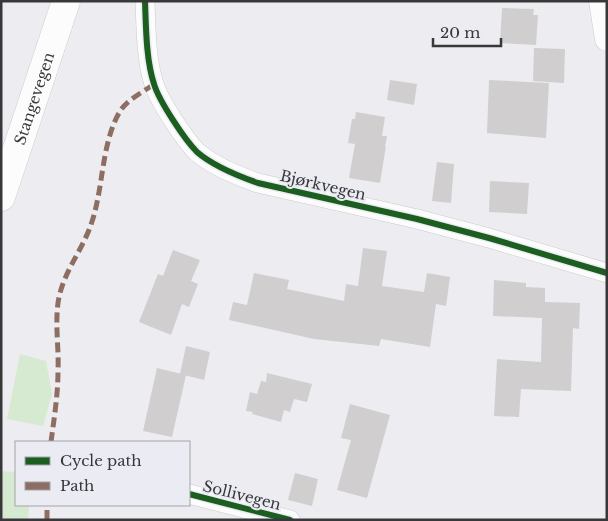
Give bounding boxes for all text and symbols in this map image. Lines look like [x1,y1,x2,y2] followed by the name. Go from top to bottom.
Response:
[433,15,500,47] scale bar
[440,23,480,42] text: 20 m
[10,49,58,147] street label: Stangevegen
[278,166,368,204] street label: Bjørkvegen
[15,441,190,506] legend
[60,451,142,470] text: Cycle path
[60,476,94,495] text: Path
[201,476,283,514] street label: Sollivegen

